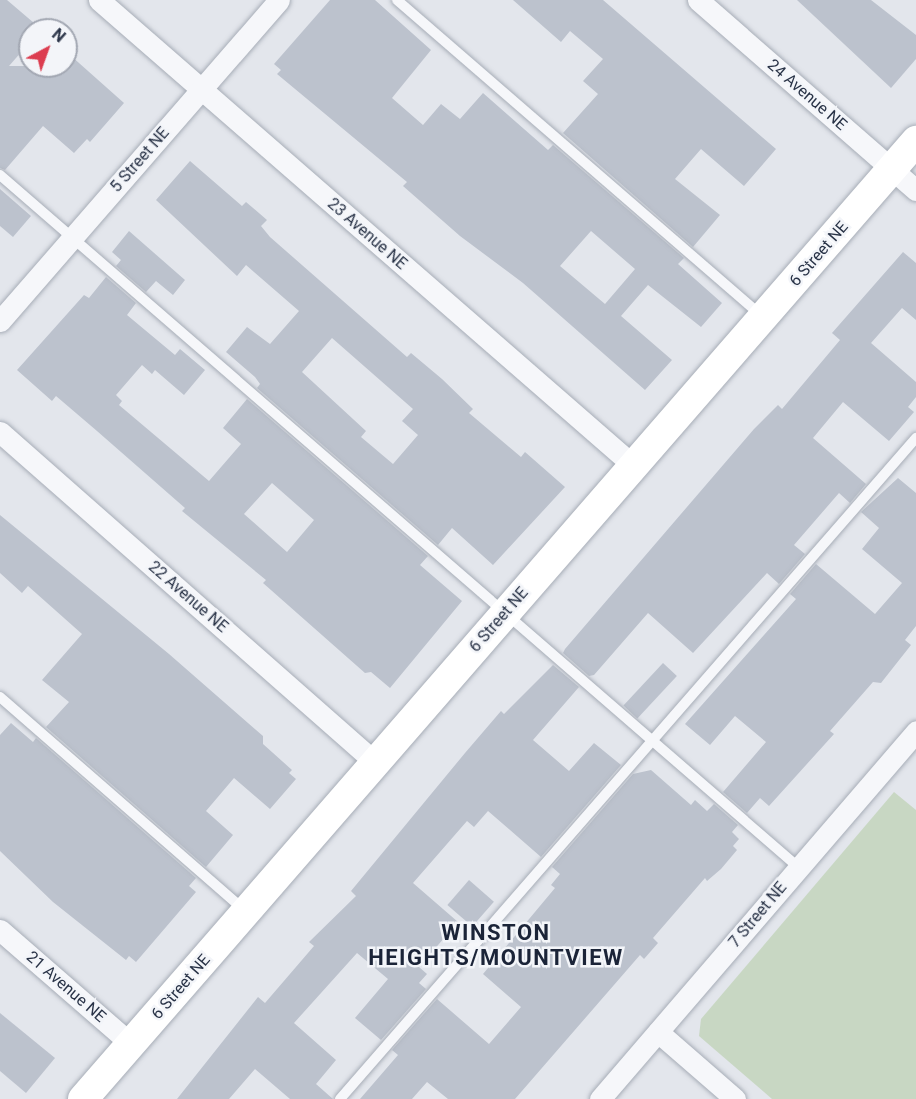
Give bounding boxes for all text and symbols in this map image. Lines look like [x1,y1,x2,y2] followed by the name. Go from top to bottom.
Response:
[18,18,78,78] north arrow
[48,25,69,46] text: N
[763,55,851,135] street label: 24 Avenue NE
[107,124,173,196] street label: 5 Street NE
[323,194,411,274] street label: 23 Avenue NE
[786,218,852,290] street label: 6 Street NE
[144,557,232,637] street label: 22 Avenue NE
[466,584,532,656] street label: 6 Street NE
[725,878,791,952] street label: 7 Street NE
[368,919,624,970] district label: WINSTON HEIGHTS/MOUNTVIEW
[22,947,110,1027] street label: 21 Avenue NE
[148,951,214,1023] street label: 6 Street NE

